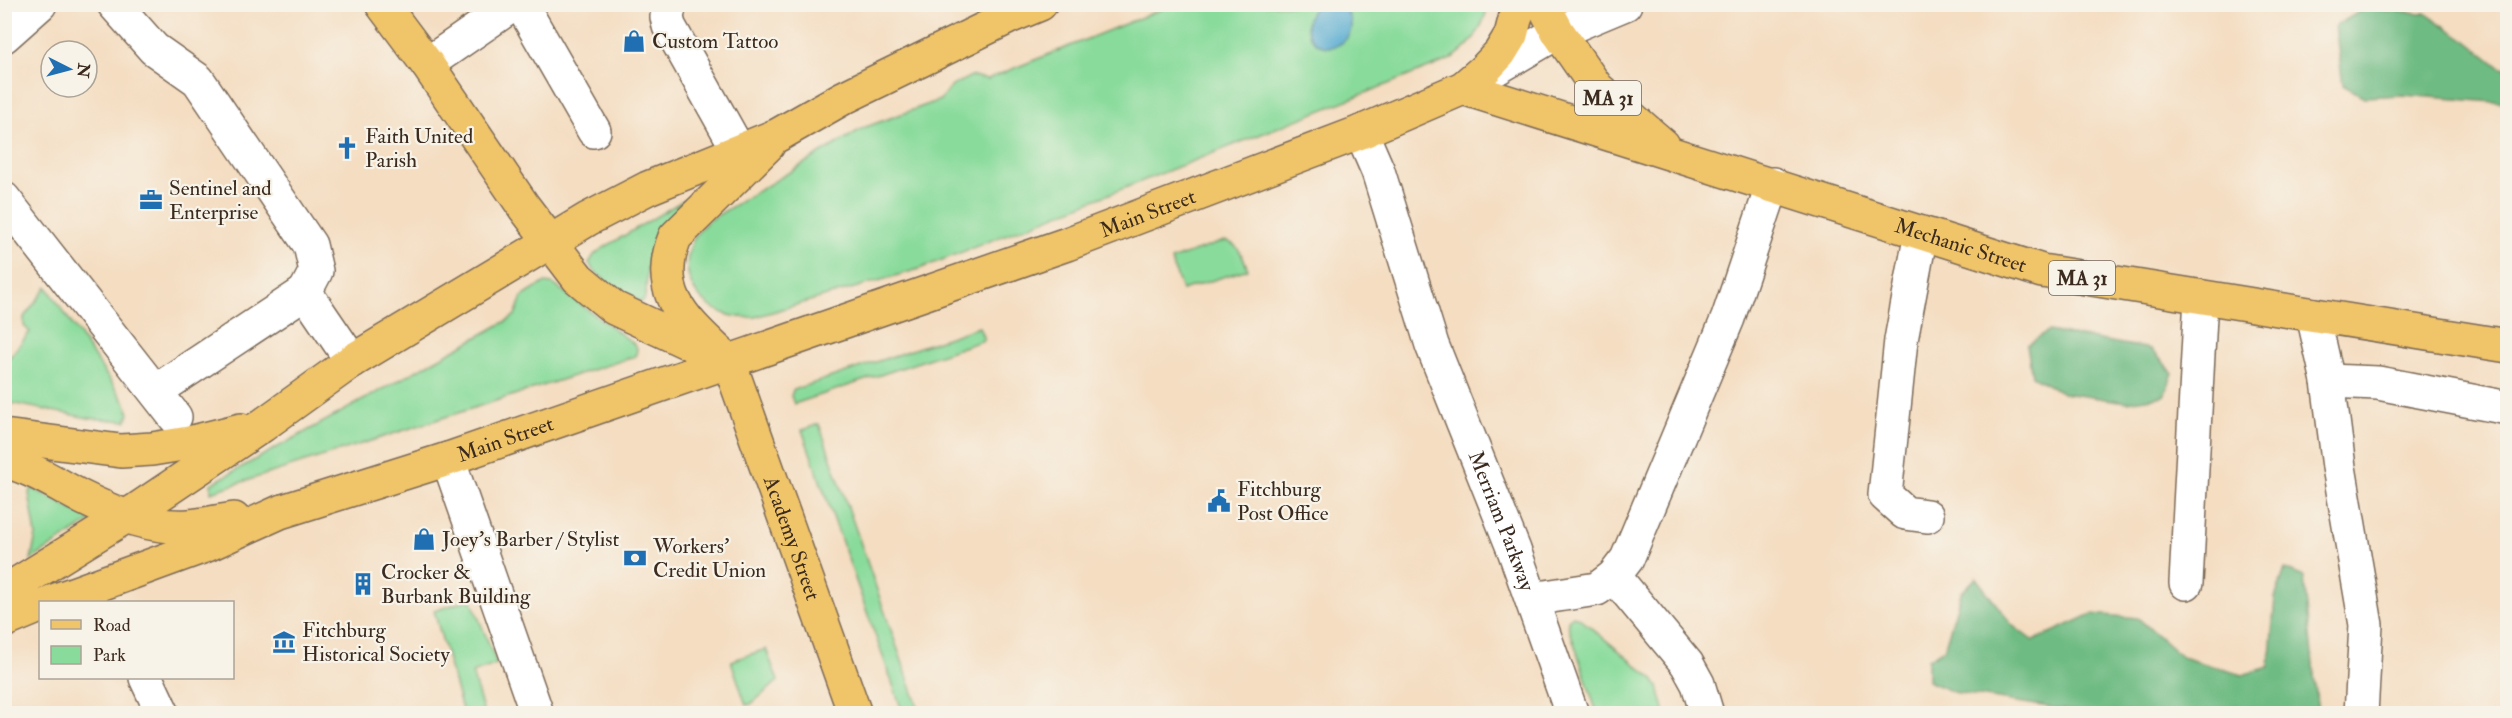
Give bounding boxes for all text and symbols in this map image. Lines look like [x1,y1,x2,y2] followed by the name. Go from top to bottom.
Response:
[621,28,647,54] shop icon: Custom Tattoo
[652,28,778,55] place label: Custom Tattoo
[39,39,99,99] north arrow
[72,61,94,79] text: N
[1575,81,1641,115] road number: MA 31
[365,123,474,174] place label: Faith United Parish
[334,135,360,161] church icon: Faith United Parish
[169,175,272,226] place label: Sentinel and Enterprise
[1096,183,1200,244] street label: Main Street
[138,187,164,213] office icon: Sentinel and Enterprise
[1891,212,2030,279] street label: Mechanic Street
[2049,261,2115,295] road number: MA 31
[454,410,557,469] street label: Main Street
[1462,447,1541,595] street label: Merriam Parkway
[757,472,826,604] street label: Academy Street
[1237,476,1329,527] place label: Fitchburg Post Office
[1206,488,1232,514] public building icon: Fitchburg Post Office
[411,526,437,552] shop icon: Joey's Barber / Stylist
[441,526,620,553] place label: Joey's Barber / Stylist
[652,533,766,584] place label: Workers' Credit Union
[622,545,648,571] bank icon: Workers' Credit Union
[381,559,531,610] place label: Crocker & Burbank Building
[350,571,376,597] building icon: Crocker & Burbank Building
[39,601,234,679] legend
[93,614,131,637] text: Road
[302,617,450,668] place label: Fitchburg Historical Society
[271,629,297,655] museum icon: Fitchburg Historical Society
[93,644,126,667] text: Park

